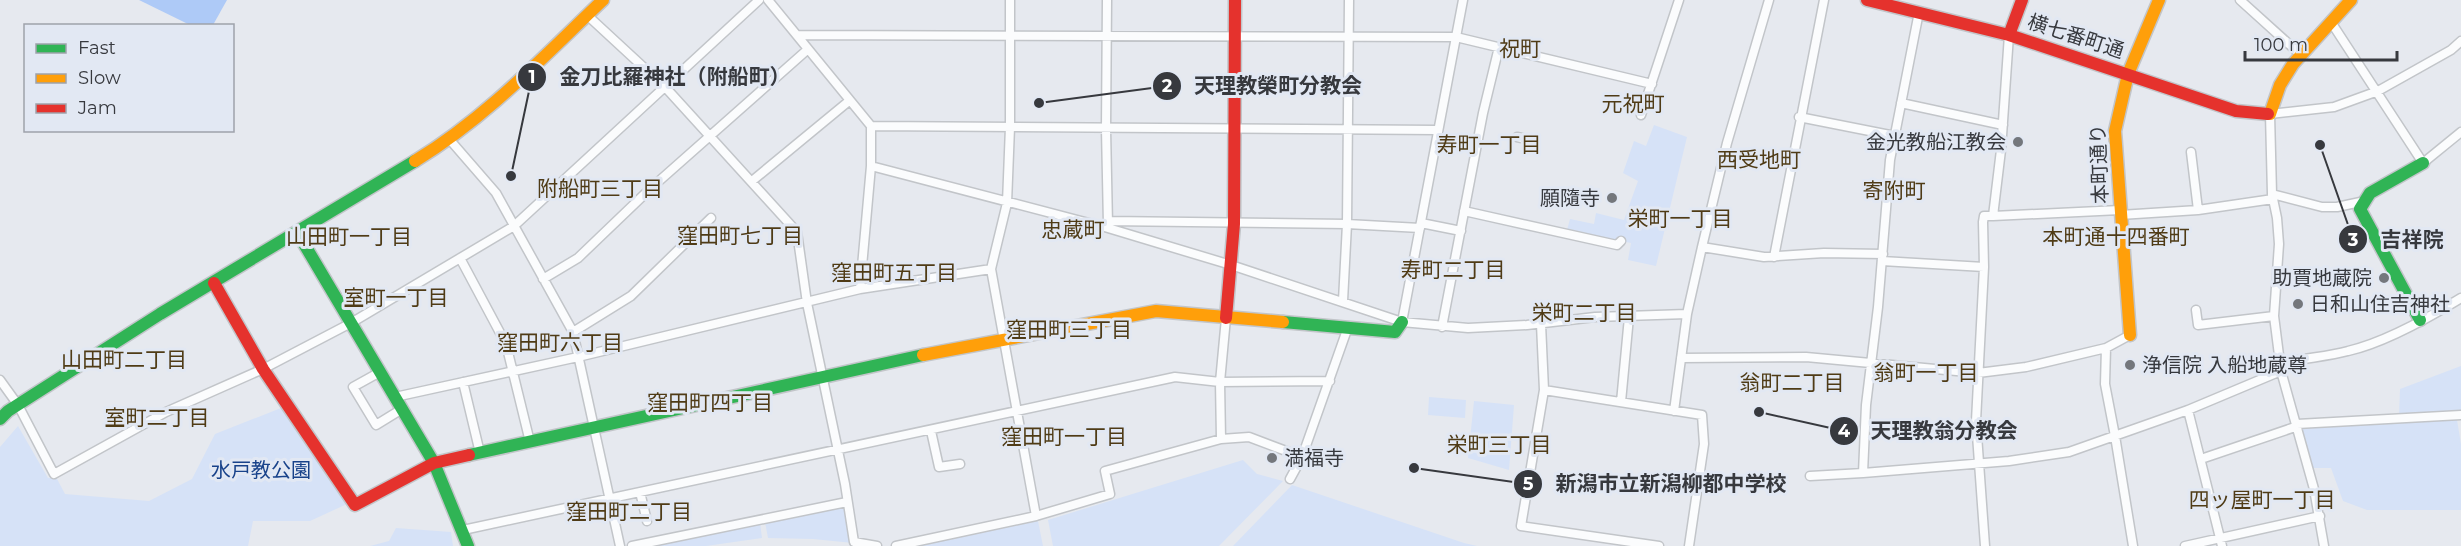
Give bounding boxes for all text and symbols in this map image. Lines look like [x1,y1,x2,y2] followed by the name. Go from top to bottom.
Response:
[2025,9,2127,63] street label: 横七番町通
[24,24,234,132] legend
[2245,24,2396,62] scale bar
[2254,34,2308,56] text: 100 m
[1499,36,1541,61] district label: 祝町
[78,37,116,59] text: Fast
[517,58,802,97] callout: 金刀比羅神社（附船町）
[560,64,791,89] text: 金刀比羅神社（附船町）
[528,66,536,88] text: 1
[1152,66,1374,105] callout: 天理教榮町分教会
[78,67,121,89] text: Slow
[1194,73,1362,98] text: 天理教榮町分教会
[1162,75,1173,97] text: 2
[1602,91,1665,116] district label: 元祝町
[77,97,117,119] text: Jam
[2086,124,2112,204] street label: 本町通り
[1866,130,2006,154] place label: 金光教船江教会
[1437,132,1542,157] district label: 寿町一丁目
[2011,135,2025,149] marker: 金光教船江教会
[1717,147,1801,172] district label: 西受地町
[537,176,663,201] district label: 附船町三丁目
[1863,178,1926,203] district label: 寄附町
[1540,186,1600,210] place label: 願隨寺
[1605,191,1619,205] marker: 願隨寺
[1628,206,1733,231] district label: 栄町一丁目
[1042,217,1105,242] district label: 忠蔵町
[2338,220,2455,259] callout: 吉祥院
[677,223,803,248] district label: 窪田町七丁目
[286,224,412,249] district label: 山田町一丁目
[2043,224,2190,249] district label: 本町通十四番町
[2381,227,2444,252] text: 吉祥院
[2347,229,2359,251] text: 3
[1401,257,1506,282] district label: 寿町二丁目
[831,260,957,285] district label: 窪田町五丁目
[2272,266,2372,290] place label: 助賈地蔵院
[2377,271,2391,285] marker: 助賈地蔵院
[344,285,449,310] district label: 室町一丁目
[2310,292,2450,316] place label: 日和山住吉神社
[2291,297,2305,311] marker: 日和山住吉神社
[1532,300,1637,325] district label: 栄町二丁目
[1006,317,1132,342] district label: 窪田町三丁目
[497,330,623,355] district label: 窪田町六丁目
[61,347,187,372] district label: 山田町二丁目
[2142,353,2307,377] place label: 浄信院 入船地蔵尊
[2123,358,2137,372] marker: 浄信院 入船地蔵尊
[1874,360,1979,385] district label: 翁町一丁目
[1740,370,1845,395] district label: 翁町二丁目
[647,390,773,415] district label: 窪田町四丁目
[105,405,210,430] district label: 室町二丁目
[1829,411,2030,450] callout: 天理教翁分教会
[1871,418,2018,443] text: 天理教翁分教会
[1838,420,1851,442] text: 4
[1001,424,1127,449] district label: 窪田町一丁目
[1447,432,1552,457] district label: 栄町三丁目
[1284,446,1344,470] place label: 満福寺
[1265,451,1279,465] marker: 満福寺
[211,458,311,482] park label: 水戸教公園
[1513,464,1798,503] callout: 新潟市立新潟柳都中学校
[1556,471,1787,496] text: 新潟市立新潟柳都中学校
[1523,473,1534,495] text: 5
[2189,487,2336,512] district label: 四ッ屋町一丁目
[566,499,692,524] district label: 窪田町二丁目

